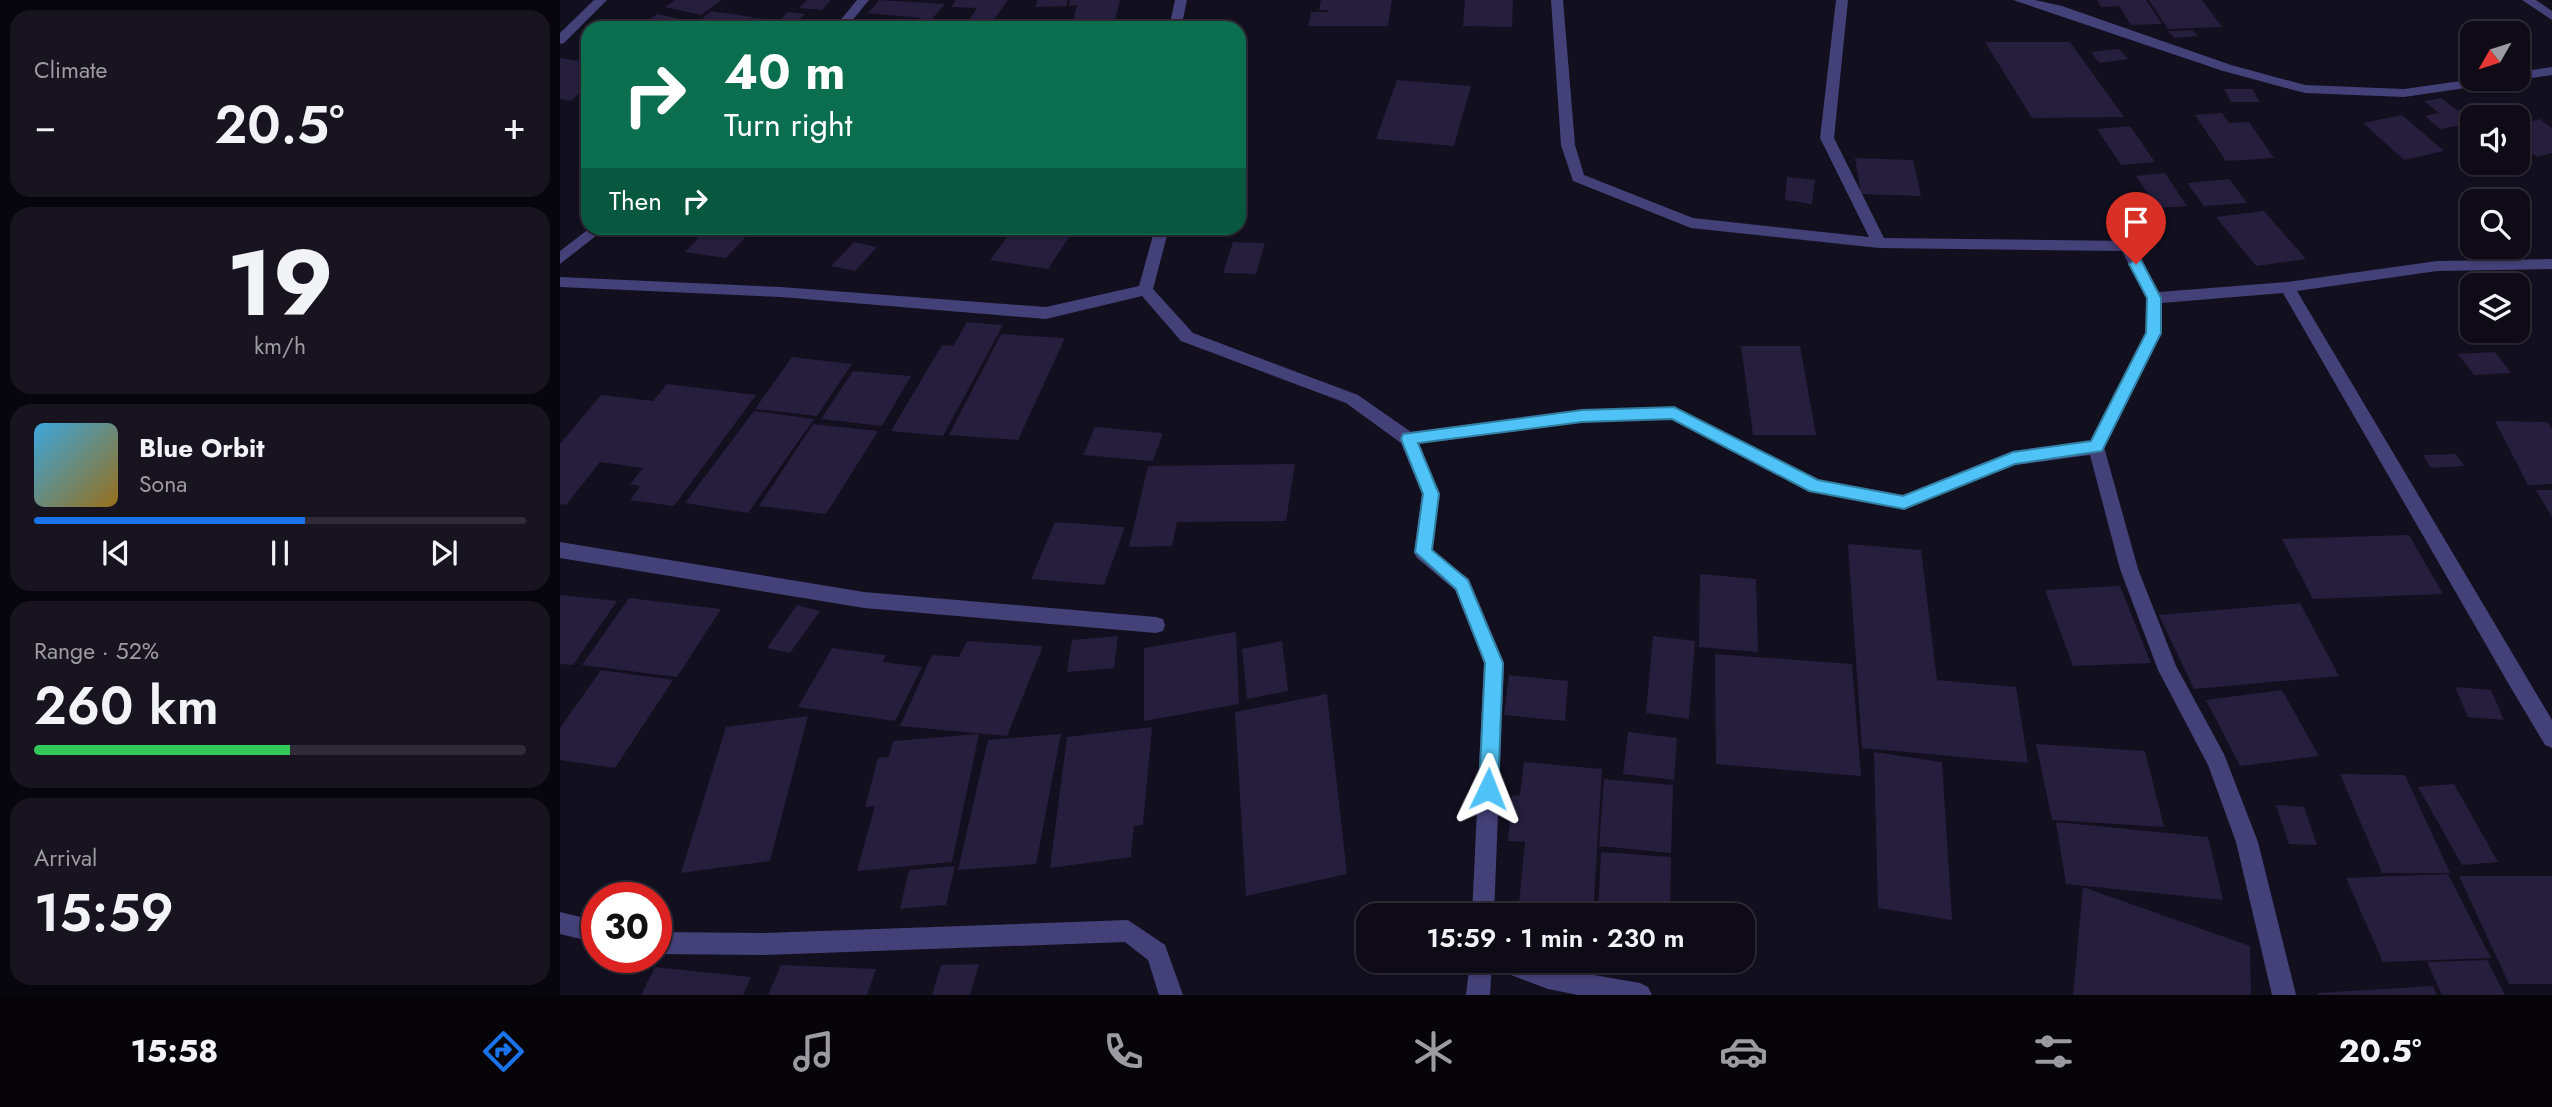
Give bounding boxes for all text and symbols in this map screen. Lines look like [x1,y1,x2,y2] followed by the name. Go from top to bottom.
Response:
[2460,21,2530,91] north arrow
[2460,21,2530,343] map controls
[724,37,846,107] text: 40 m
[609,49,700,140] icon: right
[34,53,107,87] text: Climate
[215,87,344,163] text: 20.5°
[34,98,56,153] text: −
[503,98,526,153] text: +
[724,102,853,148] text: Turn right
[2460,105,2530,175] button: sound
[609,182,662,220] text: Then
[676,182,714,220] icon: right
[2460,189,2530,259] button: search
[2106,192,2166,264] pin
[2117,203,2155,241] icon: arrive
[226,218,334,349] text: 19
[2460,273,2530,343] button: layers
[254,329,306,363] text: km/h
[139,429,264,467] text: Blue Orbit
[139,467,187,501] text: Sona
[97,534,135,572] icon: previous
[261,534,299,572] icon: pause
[425,534,463,572] icon: next
[34,634,159,668] text: Range · 52%
[34,668,219,744] text: 260 km
[1451,752,1525,826] position arrow
[34,841,97,875] text: Arrival
[34,875,174,951] text: 15:59
[581,882,672,973] speed limit sign: 30
[1427,919,1684,957] text: 15:59 · 1 min · 230 m
[479,1027,528,1076] icon: directions
[789,1027,838,1076] icon: music
[1099,1027,1148,1076] icon: phone
[1409,1027,1458,1076] icon: climate
[1719,1027,1768,1076] icon: car
[2029,1027,2078,1076] icon: filters
[130,1028,218,1074] text: 15:58
[2339,1028,2421,1074] text: 20.5°

